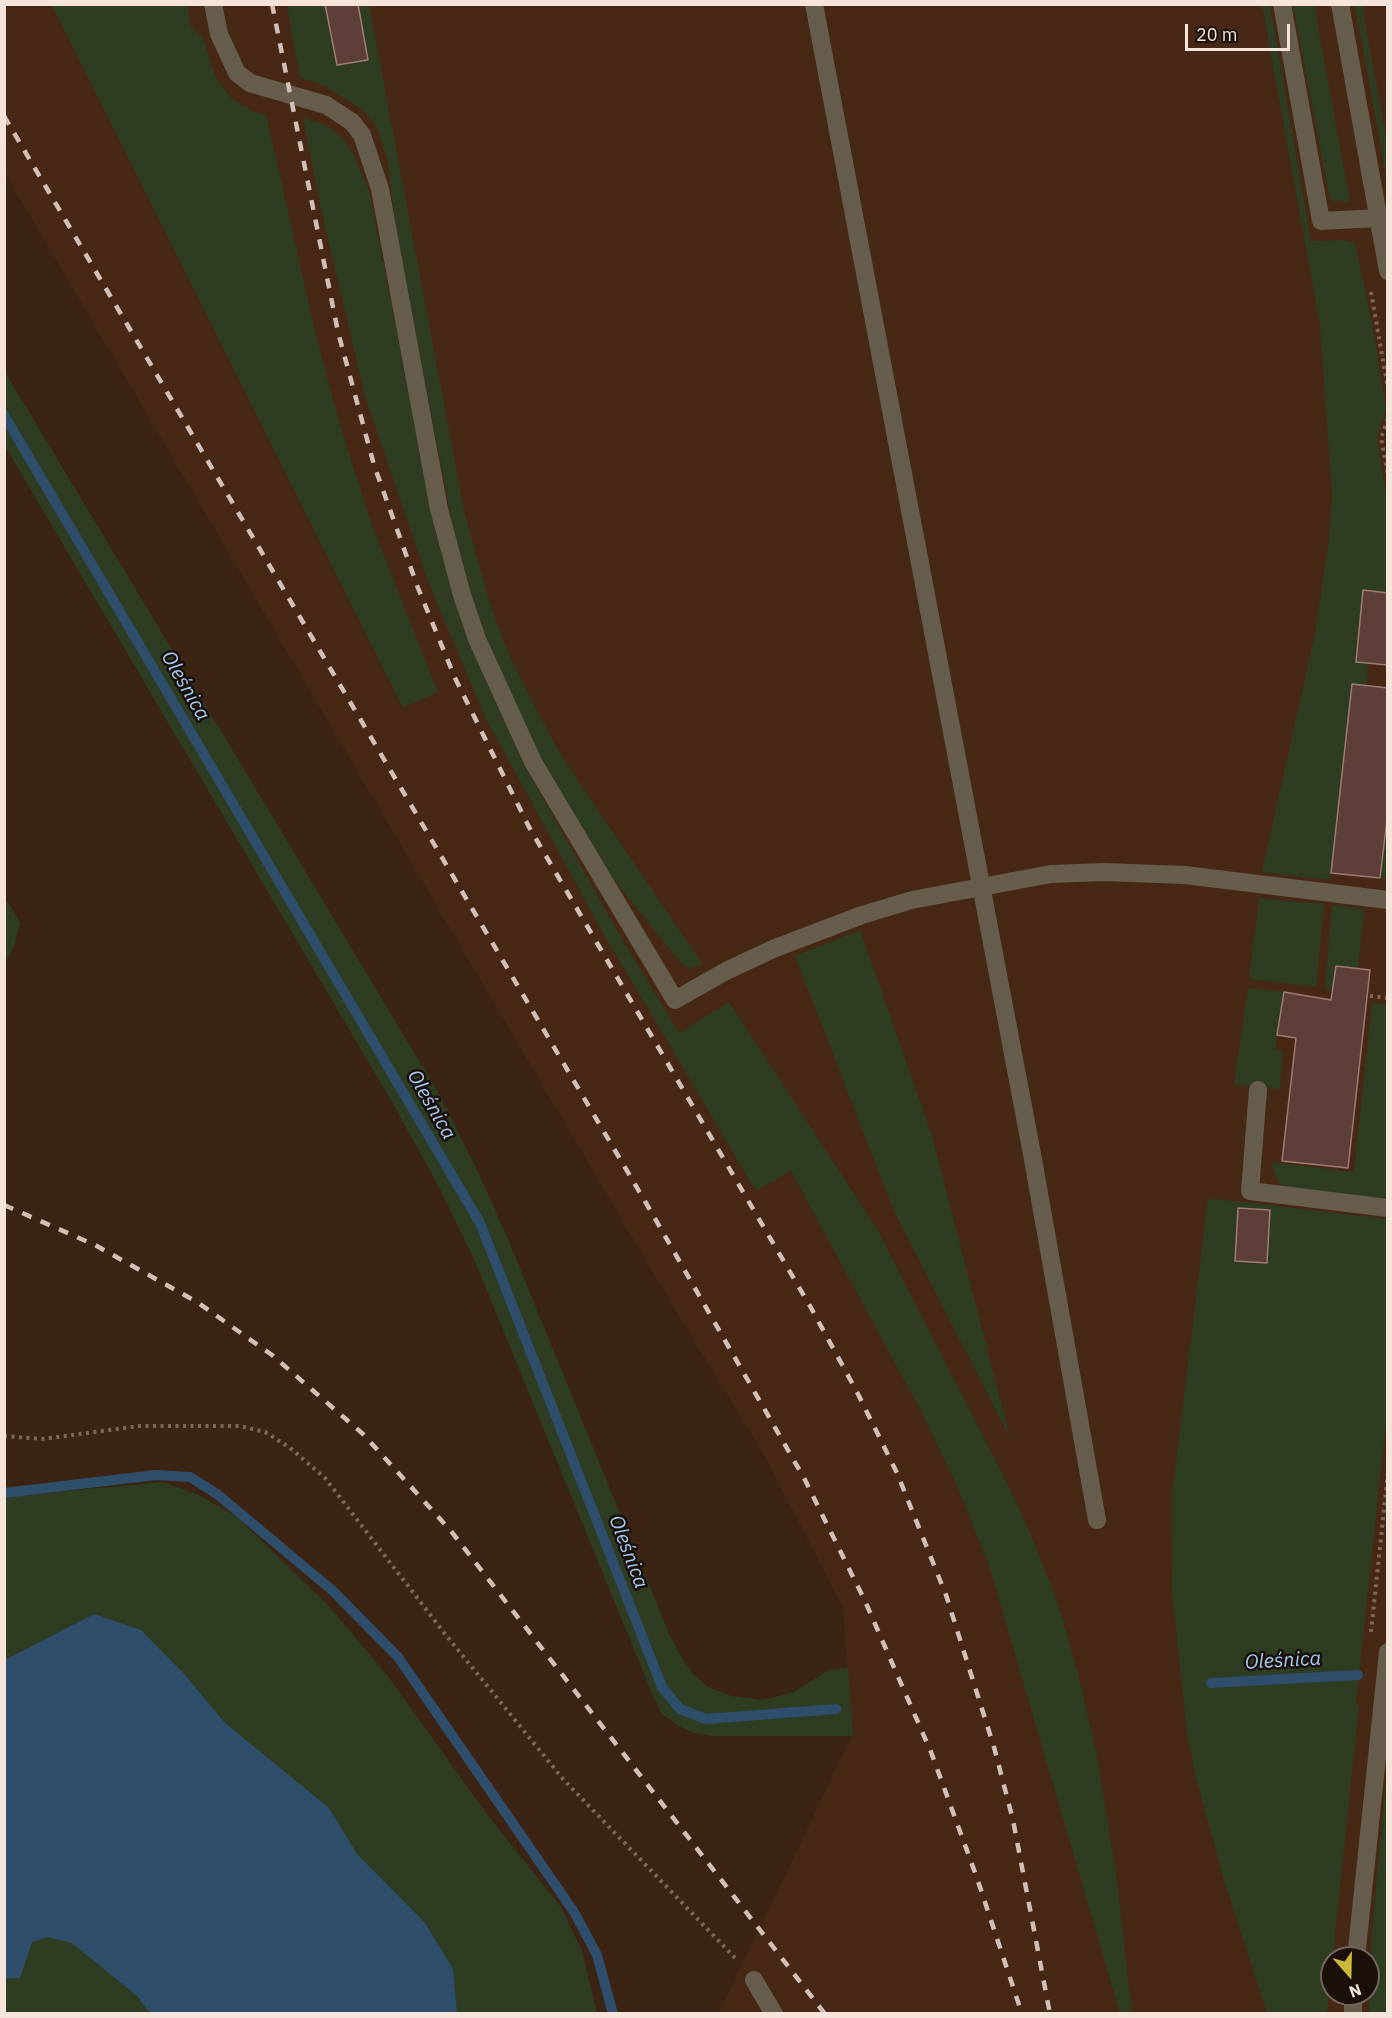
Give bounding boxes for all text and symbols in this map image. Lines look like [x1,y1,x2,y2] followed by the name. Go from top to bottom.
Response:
[1188,12,1293,50] scale bar
[1196,23,1238,46] text: 20 m
[156,647,214,725] water label: Oleśnica
[402,1066,460,1144] water label: Oleśnica
[603,1512,653,1592] water label: Oleśnica
[1244,1647,1322,1675] water label: Oleśnica
[1320,1946,1380,2006] north arrow
[1347,1980,1364,2002] text: N

